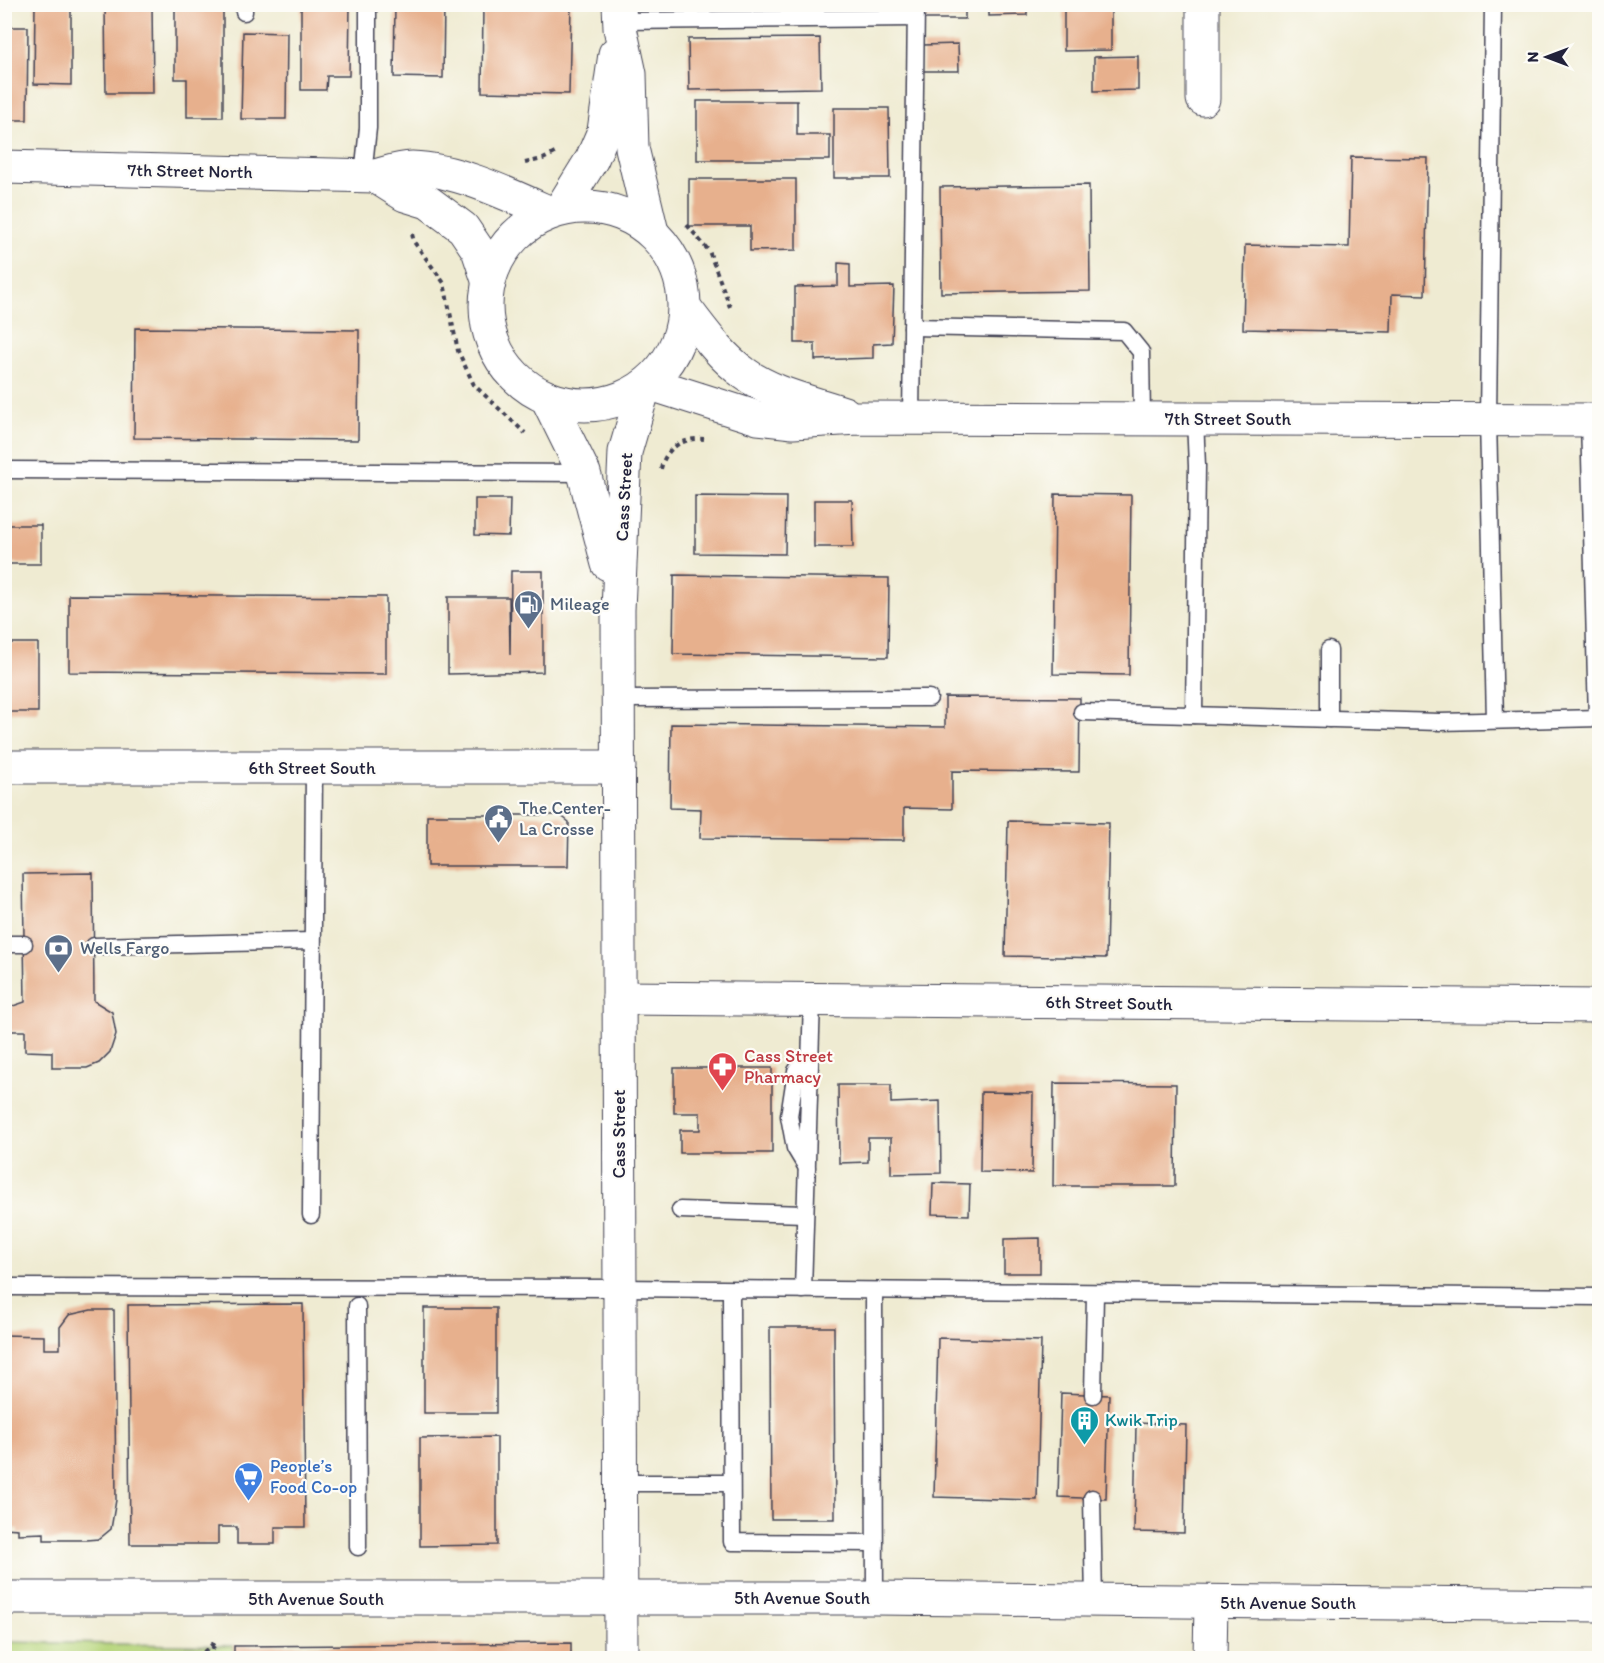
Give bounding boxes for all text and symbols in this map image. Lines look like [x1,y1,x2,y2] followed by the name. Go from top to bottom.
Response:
[1517,27,1577,87] north arrow
[1523,52,1542,62] text: N
[127,159,253,183] street label: 7th Street North
[1165,408,1292,430] street label: 7th Street South
[611,452,637,542] street label: Cass Street
[513,588,545,630] fuel station icon: Mileage
[550,593,609,615] place label: Mileage
[248,757,376,779] street label: 6th Street South
[519,797,611,840] place label: The Center- La Crosse
[482,802,514,844] public building icon: The Center- La Crosse
[43,932,75,974] bank icon: Wells Fargo
[80,937,169,959] place label: Wells Fargo
[1045,991,1173,1015] street label: 6th Street South
[744,1045,833,1088] place label: Cass Street Pharmacy
[707,1050,739,1092] pharmacy icon: Cass Street Pharmacy
[608,1089,630,1178] street label: Cass Street
[1068,1404,1100,1446] building icon: Kwik Trip
[1105,1409,1178,1431] place label: Kwik Trip
[270,1455,357,1498] place label: People’s Food Co-op
[233,1460,265,1502] supermarket icon: People’s Food Co-op
[734,1587,870,1609] street label: 5th Avenue South
[248,1588,384,1610] street label: 5th Avenue South
[1220,1592,1356,1614] street label: 5th Avenue South

